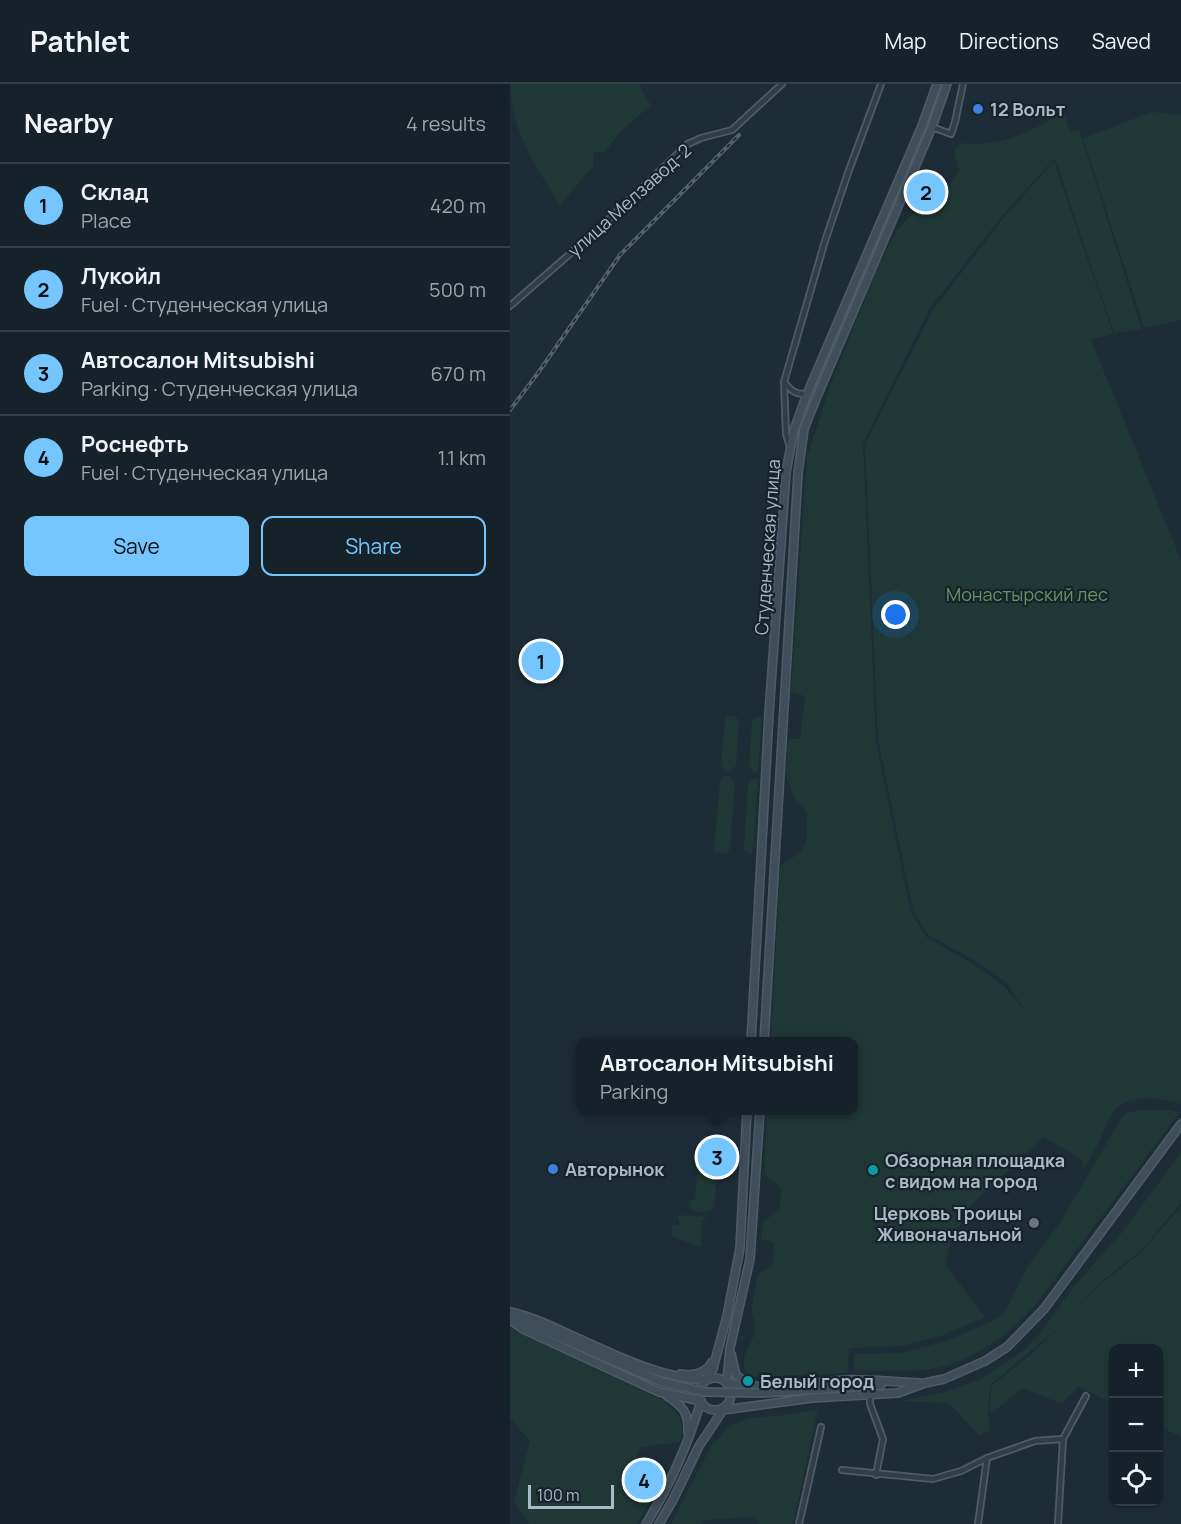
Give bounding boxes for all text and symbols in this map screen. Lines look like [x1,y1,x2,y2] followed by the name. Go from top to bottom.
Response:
[30,22,130,60] text: Pathlet
[885,27,926,55] text: Map
[959,27,1059,55] text: Directions
[1092,27,1151,55] text: Saved
[990,97,1066,121] place label: 12 Вольт
[971,102,985,116] marker: 12 Вольт
[24,105,113,141] text: Nearby
[406,110,486,137] text: 4 results
[562,138,696,262] street label: улица Мелзавод-2
[906,170,946,214] pin: 2
[81,177,149,207] text: Склад
[39,192,48,219] text: 1
[430,192,486,219] text: 420 m
[81,207,131,234] text: Place
[81,261,161,291] text: Лукойл
[38,276,49,303] text: 2
[429,276,486,303] text: 500 m
[81,291,328,318] text: Fuel · Студенческая улица
[81,345,315,375] text: Автосалон Mitsubishi
[38,360,49,387] text: 3
[430,360,486,387] text: 670 m
[81,375,358,402] text: Parking · Студенческая улица
[81,429,189,459] text: Роснефть
[37,444,50,471] text: 4
[438,444,486,471] text: 1.1 km
[749,458,785,636] street label: Студенческая улица
[81,459,328,486] text: Fuel · Студенческая улица
[24,516,249,576] button: Save
[261,516,486,576] button: Share
[946,582,1108,606] park label: Монастырский лес
[881,600,910,629] your location
[522,638,561,684] pin: 1
[576,1037,858,1115] popup
[600,1048,834,1078] text: Автосалон Mitsubishi
[600,1078,668,1105] text: Parking
[698,1134,736,1180] pin: 3
[885,1148,1065,1193] place label: Обзорная площадка с видом на город
[565,1157,665,1181] place label: Авторынок
[546,1162,560,1176] marker: Авторынок
[866,1163,880,1177] marker: Обзорная площадка с видом на город
[874,1201,1022,1246] place label: Церковь Троицы Живоначальной
[1027,1216,1041,1230] marker: Церковь Троицы Живоначальной
[1109,1344,1163,1506] map controls
[1109,1344,1163,1398] button: +
[760,1369,874,1393] place label: Белый город
[741,1374,755,1388] marker: Белый город
[1109,1398,1163,1452] button: −
[1109,1452,1163,1506] button: locate
[624,1458,664,1502] pin: 4
[528,1482,614,1510] scale bar
[537,1484,580,1506] text: 100 m

